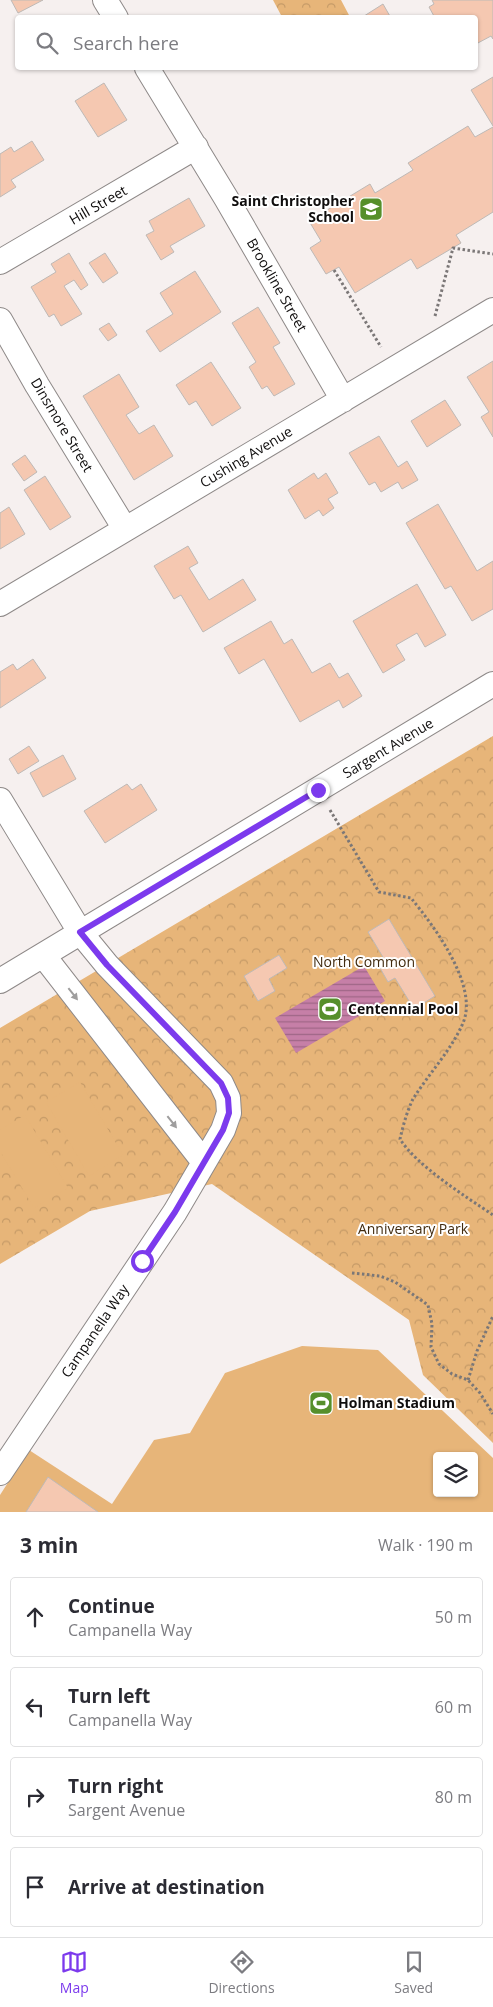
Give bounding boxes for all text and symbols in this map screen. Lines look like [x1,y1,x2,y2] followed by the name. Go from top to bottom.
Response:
[15,15,478,70] search box
[33,29,61,57] icon: search
[73,30,179,56] text: Search here
[65,180,130,229] street label: Hill Street
[232,191,355,226] place label: Saint Christopher School
[358,196,384,222] school or university icon: Saint Christopher School
[243,234,312,335] street label: Brookline Street
[27,374,98,475] street label: Dinsmore Street
[196,421,296,492] street label: Cushing Avenue
[339,713,437,782] street label: Sargent Avenue
[307,779,330,802] route end
[313,952,415,971] park label: North Common
[68,987,78,1000] one-way arrow
[317,996,343,1022] sports icon: Centennial Pool
[348,999,458,1018] place label: Centennial Pool
[167,1115,178,1128] one-way arrow
[358,1219,469,1238] park label: Anniversary Park
[131,1250,154,1273] route start
[56,1280,133,1381] street label: Campanella Way
[308,1390,334,1416] sports icon: Holman Stadium
[338,1393,455,1412] place label: Holman Stadium
[433,1452,478,1497] map controls
[433,1452,478,1497] button: layers
[20,1531,78,1559] text: 3 min
[378,1534,473,1556] text: Walk · 190 m
[68,1593,155,1619] text: Continue
[21,1603,49,1631] icon: ahead
[435,1606,472,1628] text: 50 m
[68,1619,192,1641] text: Campanella Way
[68,1683,150,1709] text: Turn left
[21,1693,49,1721] icon: left
[435,1696,472,1718] text: 60 m
[68,1709,192,1731] text: Campanella Way
[68,1773,163,1799] text: Turn right
[21,1783,49,1811] icon: right
[435,1786,472,1808] text: 80 m
[68,1799,185,1821] text: Sargent Avenue
[21,1873,49,1901] icon: arrive
[68,1874,265,1900] text: Arrive at destination
[60,1948,89,1997] tab: Map
[208,1948,275,1997] tab: Directions
[394,1948,433,1997] tab: Saved

